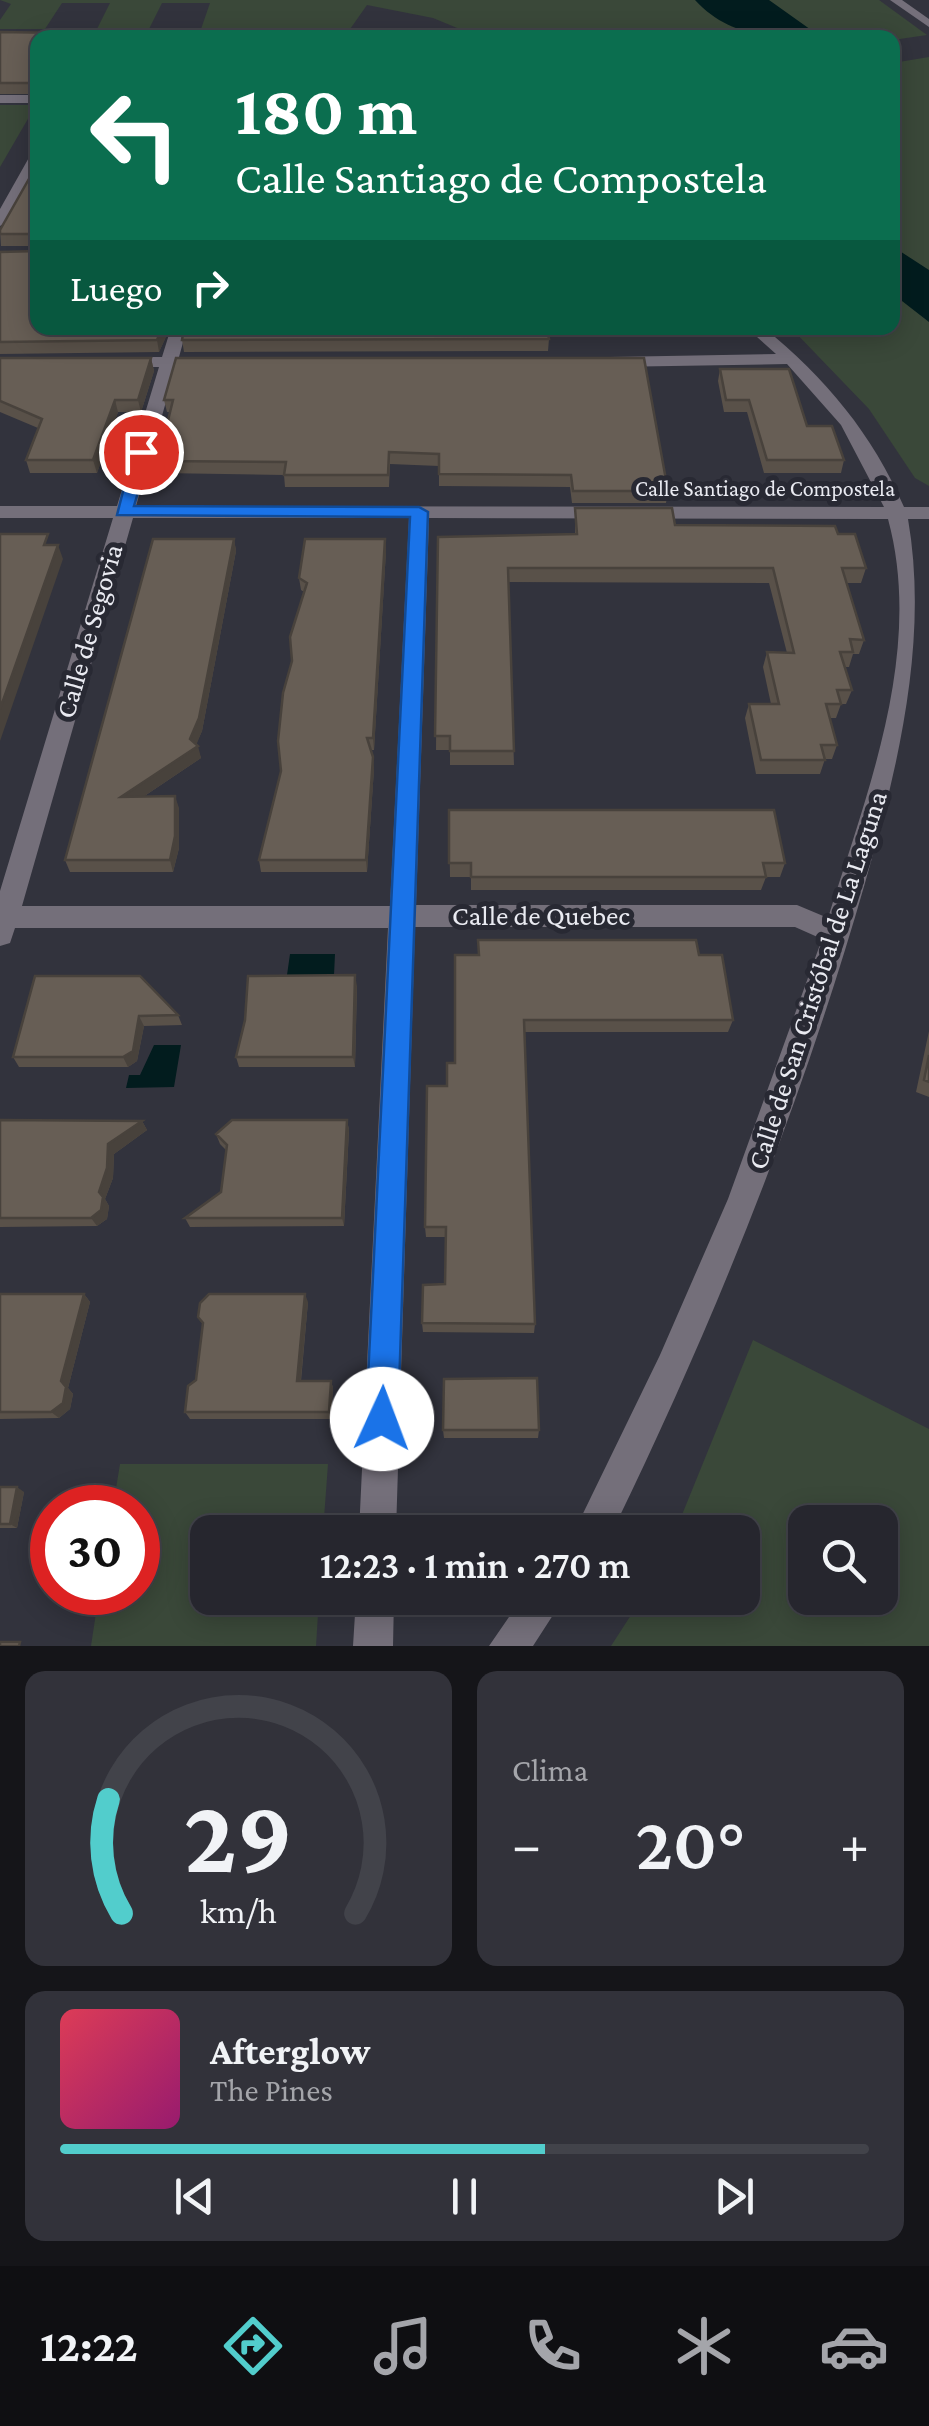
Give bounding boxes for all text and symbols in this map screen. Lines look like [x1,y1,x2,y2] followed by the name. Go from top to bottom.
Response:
[70,70,200,200] icon: left
[235,71,417,149] text: 180 m
[235,153,767,203] text: Calle Santiago de Compostela
[183,260,238,315] icon: right
[70,267,163,309] text: Luego
[99,410,184,495] pin
[114,425,169,480] icon: arrive
[635,476,895,501] street label: Calle Santiago de Compostela
[49,540,129,722] street label: Calle de Segovia
[741,787,893,1173] street label: Calle de San Cristóbal de La Laguna
[452,900,630,931] street label: Calle de Quebec
[330,1367,434,1471] position arrow
[30,1485,160,1615] speed limit sign: 30
[788,1505,898,1615] map controls
[788,1505,898,1615] button: search
[320,1544,630,1586] text: 12:23 · 1 min · 270 m
[512,1752,588,1788] text: Clima
[184,1778,293,1893] text: 29
[636,1802,745,1885] text: 20°
[512,1814,541,1875] text: −
[840,1814,869,1875] text: +
[200,1891,277,1931] text: km/h
[210,2030,370,2072] text: Afterglow
[210,2072,333,2108] text: The Pines
[167,2169,222,2224] icon: previous
[437,2169,492,2224] icon: pause
[707,2169,762,2224] icon: next
[218,2311,288,2381] icon: directions
[368,2311,438,2381] icon: music
[518,2311,588,2381] icon: phone
[669,2311,739,2381] icon: climate
[819,2311,889,2381] icon: car
[40,2321,138,2371] text: 12:22

